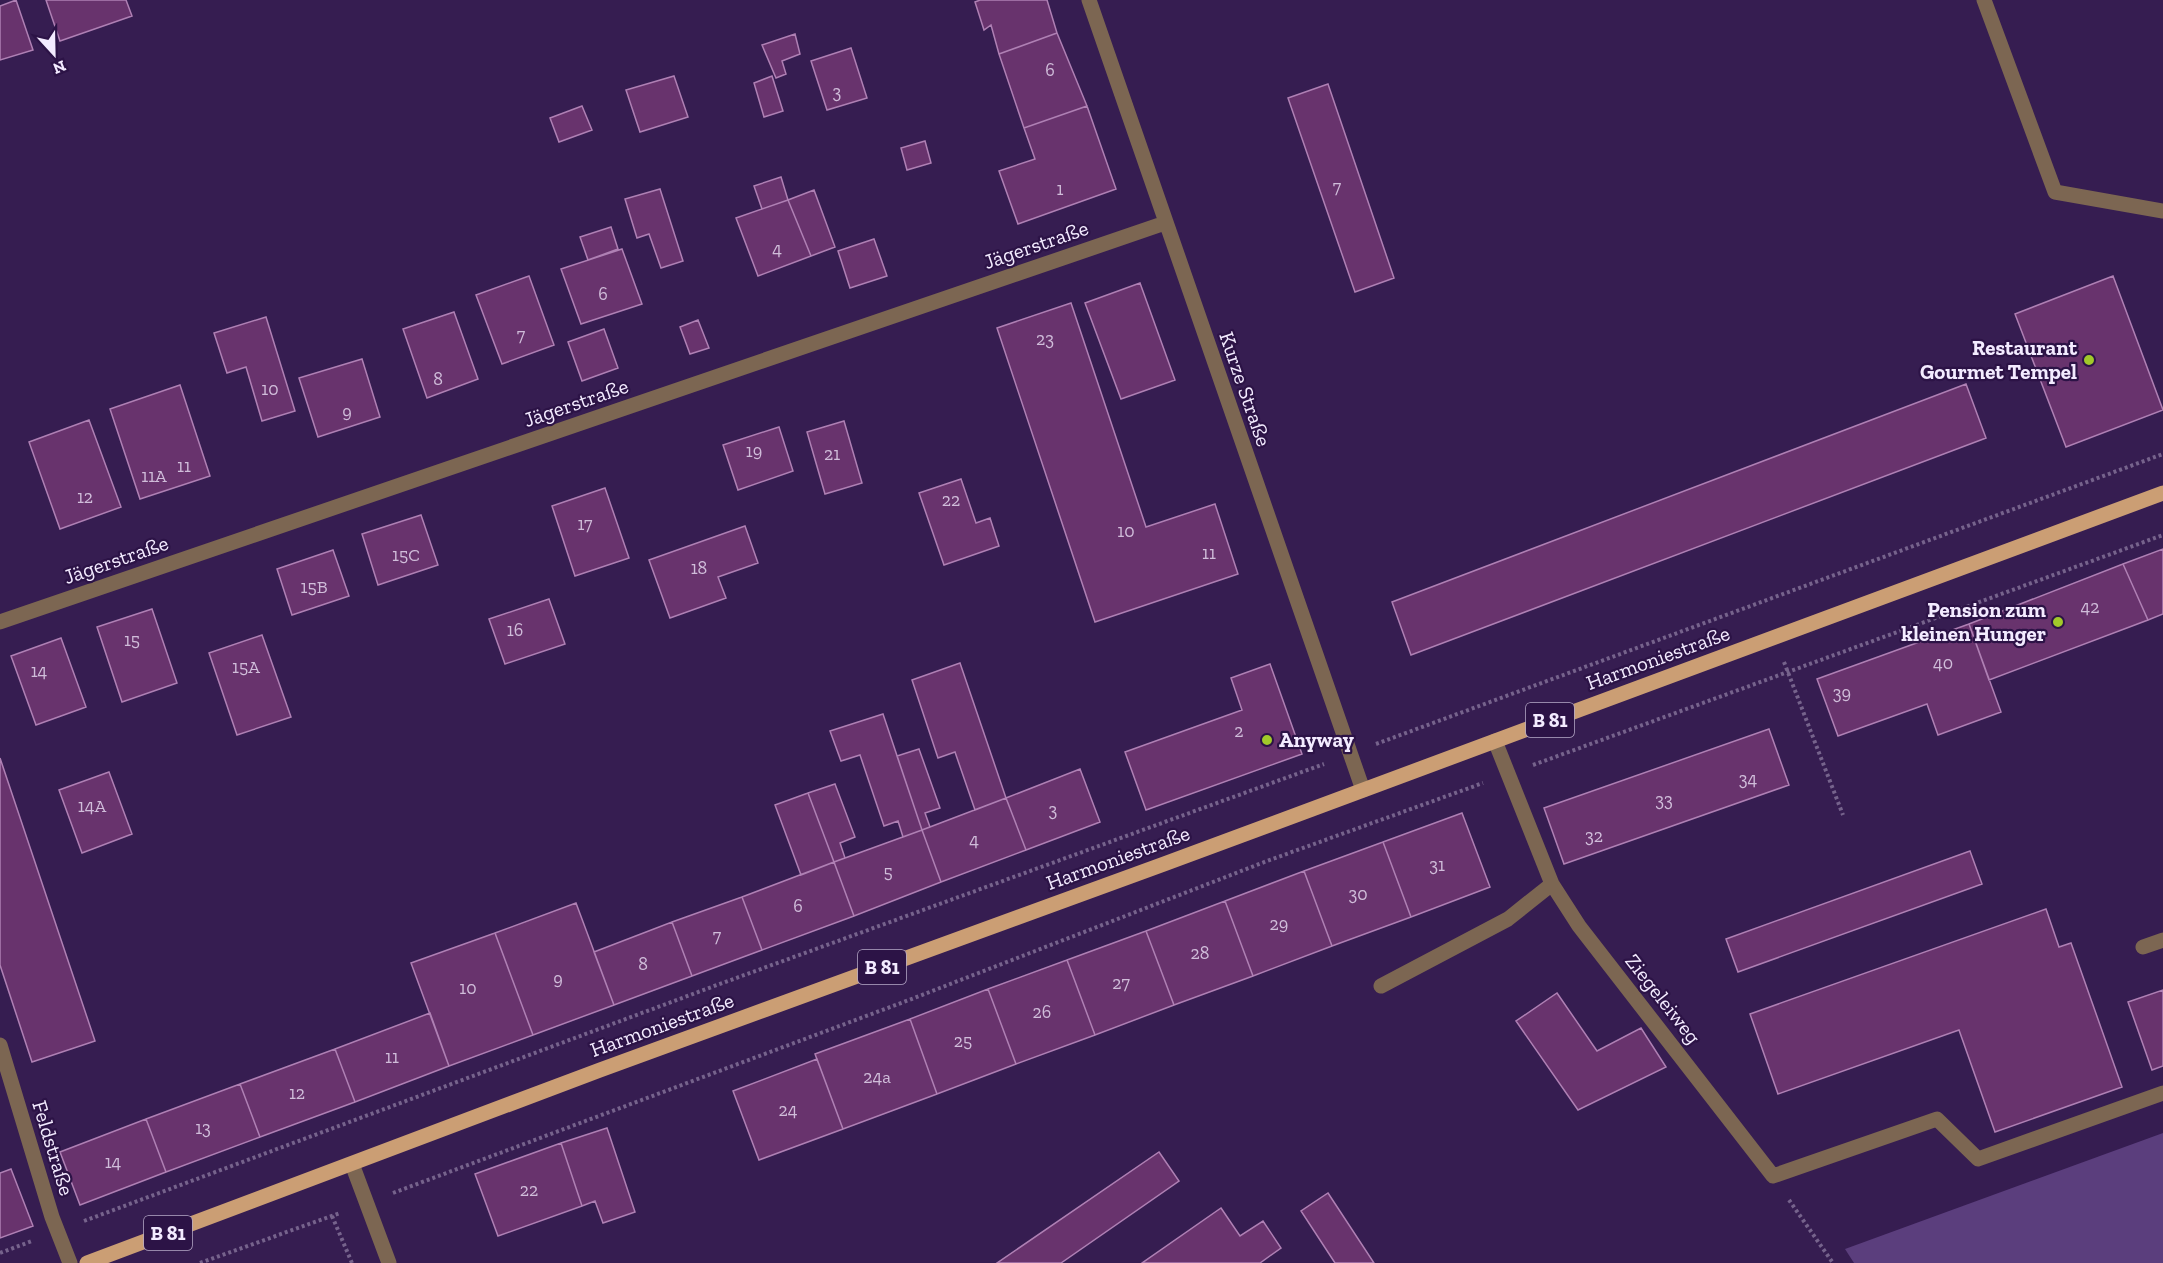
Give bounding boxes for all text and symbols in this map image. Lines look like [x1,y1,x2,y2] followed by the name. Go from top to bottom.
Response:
[24,24,84,84] north arrow
[50,56,69,79] text: N
[1045,59,1055,81] house number: 6
[833,81,842,103] house number: 3
[1333,176,1342,198] house number: 7
[1057,178,1064,200] house number: 1
[980,215,1091,274] street label: Jägerstraße
[772,238,782,260] house number: 4
[598,283,608,305] house number: 6
[517,324,526,346] house number: 7
[1036,328,1054,350] house number: 23
[1214,328,1277,450] street label: Kurze Straße
[1920,335,2078,384] place label: Restaurant Gourmet Tempel
[2082,353,2096,367] marker: Restaurant Gourmet Tempel
[433,368,443,390] house number: 8
[520,373,631,432] street label: Jägerstraße
[261,378,279,400] house number: 10
[342,401,352,423] house number: 9
[746,440,762,462] house number: 19
[824,443,840,465] house number: 21
[177,455,191,477] house number: 11
[141,465,167,487] house number: 11A
[77,486,93,508] house number: 12
[942,489,960,511] house number: 22
[577,513,593,535] house number: 17
[1117,520,1135,542] house number: 10
[60,530,171,589] street label: Jägerstraße
[1202,542,1216,564] house number: 11
[392,544,420,566] house number: 15C
[691,557,707,579] house number: 18
[300,576,328,598] house number: 15B
[2081,596,2099,618] house number: 42
[1901,597,2047,646] place label: Pension zum kleinen Hunger
[2051,615,2065,629] marker: Pension zum kleinen Hunger
[507,619,523,641] house number: 16
[1583,620,1733,695] street label: Harmoniestraße
[124,629,140,651] house number: 15
[1933,652,1953,674] house number: 40
[232,656,260,678] house number: 15A
[31,660,48,682] house number: 14
[1833,682,1851,704] house number: 39
[1526,703,1574,737] road number: B 81
[1234,720,1244,742] house number: 2
[1279,727,1354,752] place label: Anyway
[1260,733,1274,747] marker: Anyway
[1739,768,1758,790] house number: 34
[1655,789,1673,811] house number: 33
[78,795,106,817] house number: 14A
[1049,799,1058,821] house number: 3
[1043,820,1193,895] street label: Harmoniestraße
[1585,825,1603,847] house number: 32
[969,829,979,851] house number: 4
[1429,854,1445,876] house number: 31
[883,861,893,883] house number: 5
[1348,883,1368,905] house number: 30
[793,895,803,917] house number: 6
[1270,913,1288,935] house number: 29
[713,925,722,947] house number: 7
[1191,942,1209,964] house number: 28
[1620,949,1707,1049] street label: Ziegeleiweg
[858,950,906,984] road number: B 81
[638,953,648,975] house number: 8
[553,968,563,990] house number: 9
[1112,972,1130,994] house number: 27
[459,977,477,999] house number: 10
[587,987,737,1062] street label: Harmoniestraße
[1033,1001,1051,1023] house number: 26
[954,1030,972,1052] house number: 25
[385,1046,399,1068] house number: 11
[863,1066,891,1088] house number: 24a
[289,1082,305,1104] house number: 12
[27,1097,80,1198] street label: Feldstraße
[779,1099,798,1121] house number: 24
[195,1117,211,1139] house number: 13
[105,1151,122,1173] house number: 14
[520,1179,538,1201] house number: 22
[144,1216,192,1250] road number: B 81

